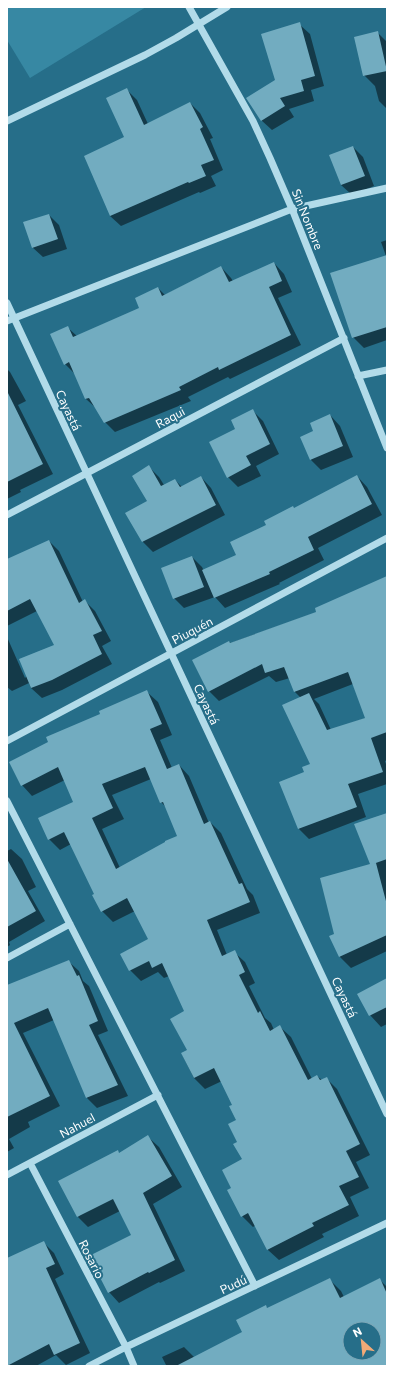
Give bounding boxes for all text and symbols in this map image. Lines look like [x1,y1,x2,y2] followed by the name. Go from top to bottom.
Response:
[290,187,326,251] street label: Sin Nombre
[54,387,84,433] street label: Cayastá
[153,404,187,430] street label: Raqui
[169,613,215,647] street label: Piuquén
[192,681,222,727] street label: Cayastá
[330,974,360,1020] street label: Cayastá
[57,1110,97,1140] street label: Nahuel
[76,1237,108,1281] street label: Rosario
[217,1272,249,1296] street label: Pudú
[342,1321,382,1361] north arrow
[351,1324,364,1339] text: N

